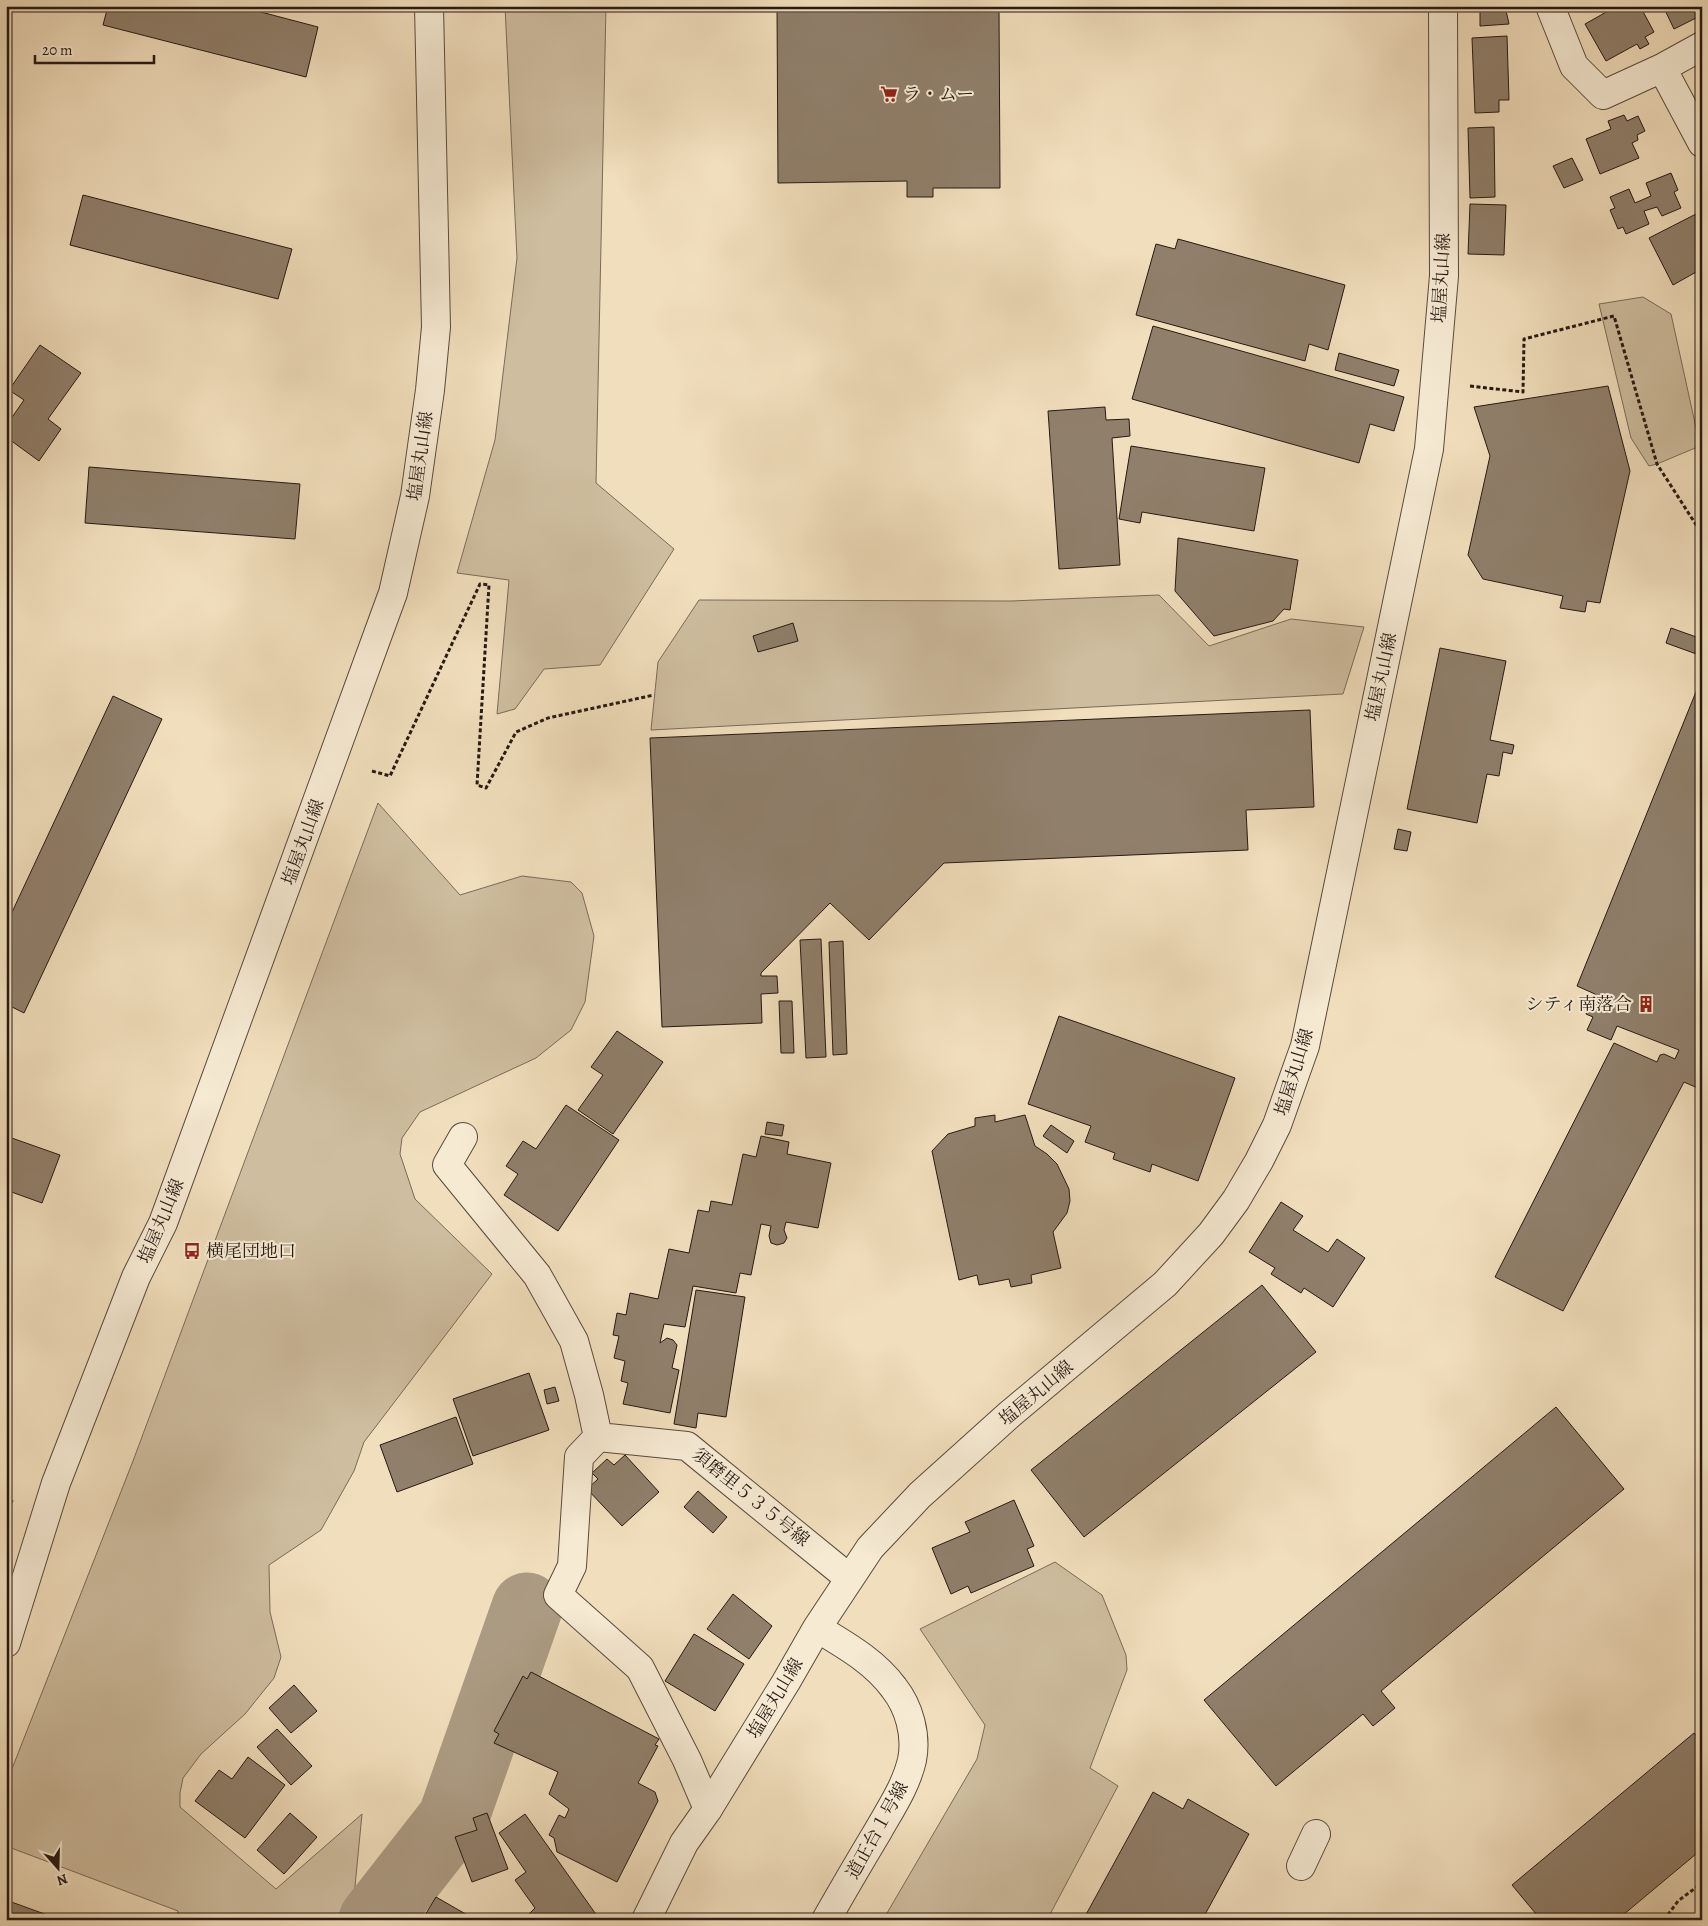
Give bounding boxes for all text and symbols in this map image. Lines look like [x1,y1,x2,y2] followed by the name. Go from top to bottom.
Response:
[35,32,154,64] scale bar
[42,40,73,60] text: 20 m
[903,82,974,106] place label: ラ・ムー
[879,84,899,104] supermarket icon: ラ・ムー
[1427,232,1455,324] street label: 塩屋丸山線
[402,410,438,502] street label: 塩屋丸山線
[1360,630,1402,724] street label: 塩屋丸山線
[276,796,330,888] street label: 塩屋丸山線
[1525,992,1632,1016] place label: シティ南落合
[1636,994,1656,1014] building icon: シティ南落合
[1269,1025,1319,1119] street label: 塩屋丸山線
[132,1175,190,1267] street label: 塩屋丸山線
[206,1239,296,1263] place label: 横尾団地口
[182,1241,202,1261] bus stop icon: 横尾団地口
[994,1355,1078,1431] street label: 塩屋丸山線
[687,1442,815,1552] street label: 須磨里５３５号線
[742,1653,808,1743] street label: 塩屋丸山線
[840,1777,914,1883] street label: 道正台１号線
[32,1844,82,1894] north arrow
[54,1869,70,1890] text: N

